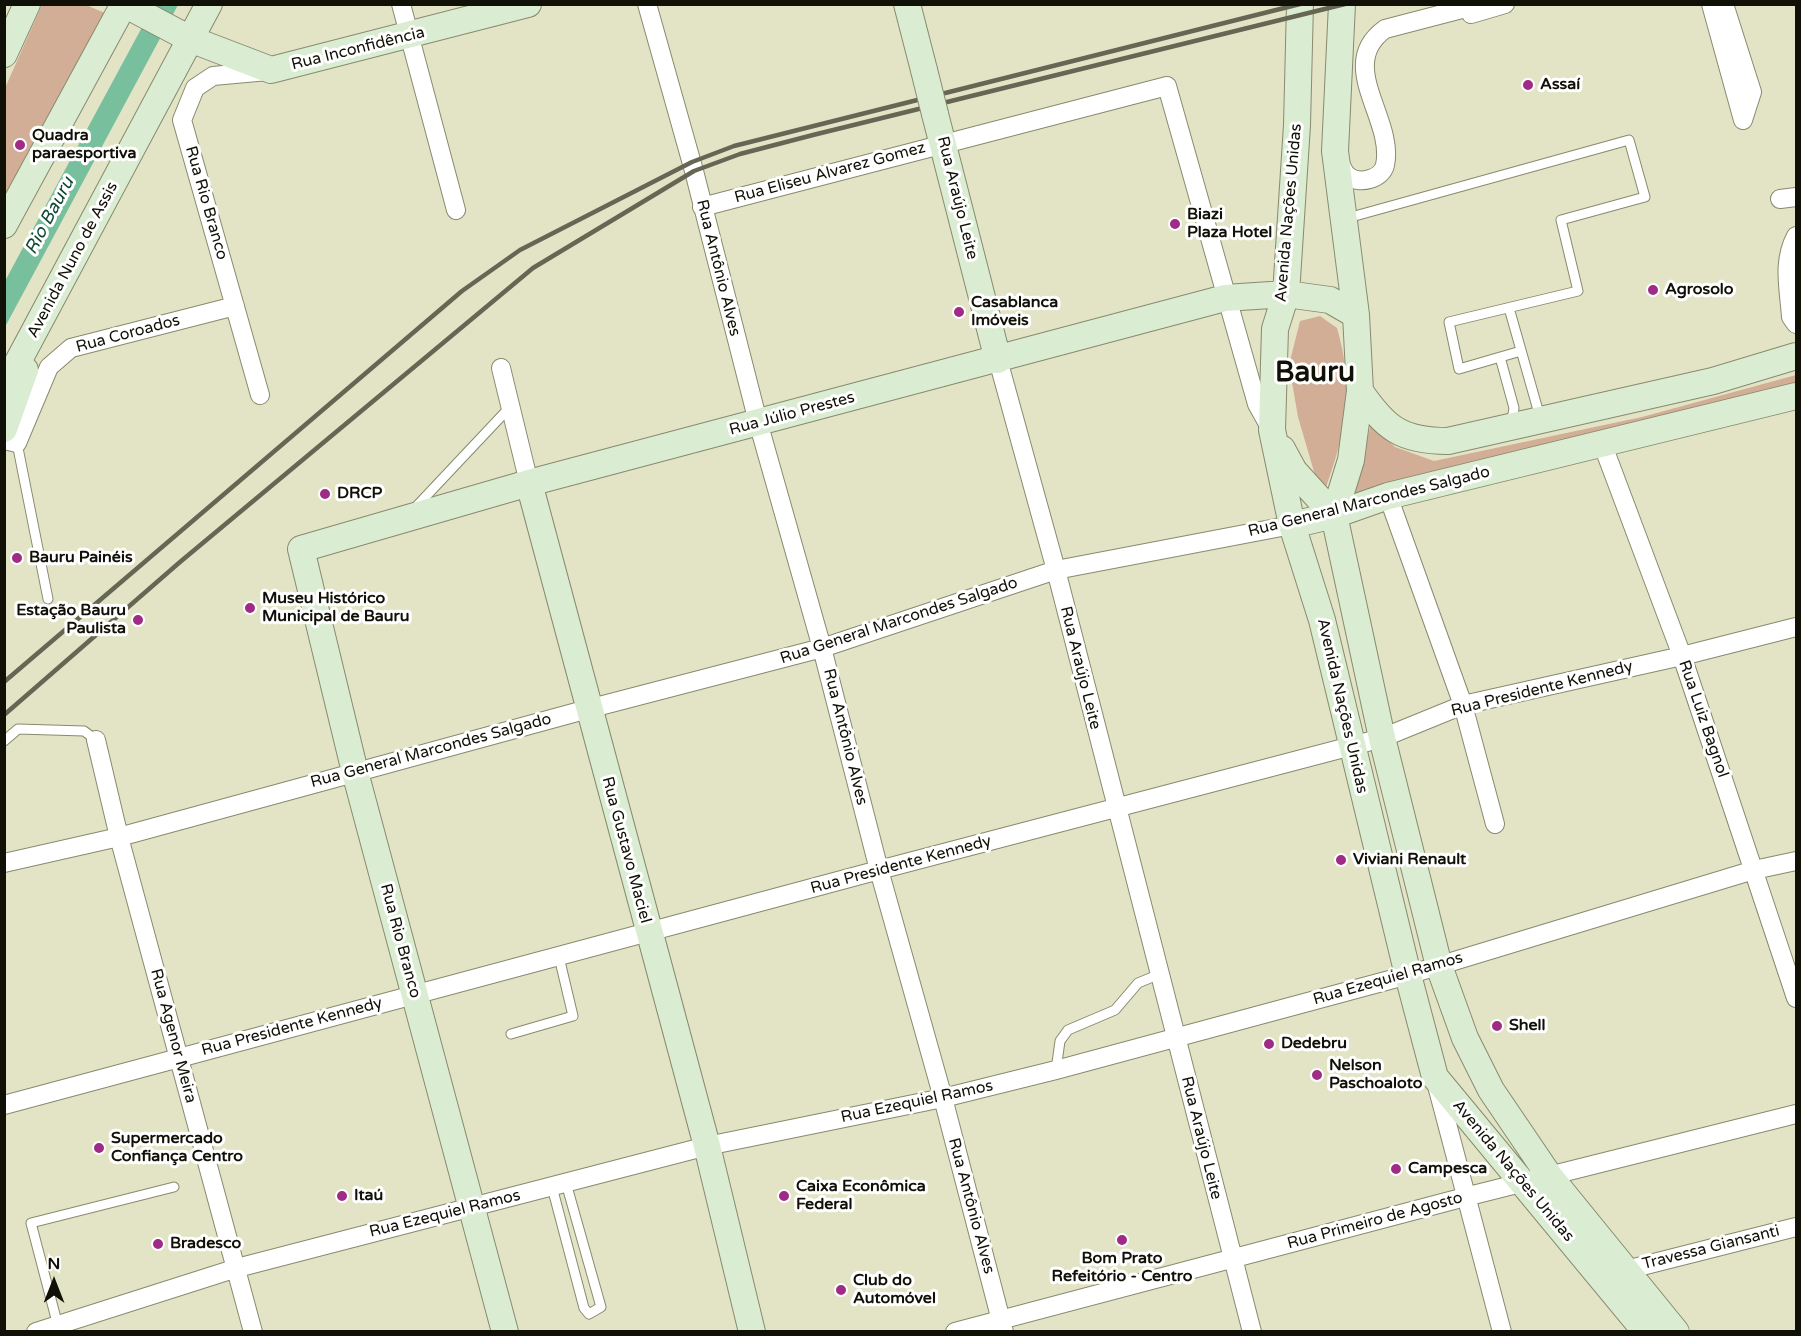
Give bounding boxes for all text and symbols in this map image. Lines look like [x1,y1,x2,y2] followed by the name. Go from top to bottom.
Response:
[289,23,427,75] street label: Rua Inconfidência
[1540,75,1580,95] place label: Assaí
[1521,78,1535,92] marker: Assaí
[1272,123,1306,303] street label: Avenida Nações Unidas
[32,126,136,164] place label: Quadra paraesportiva
[932,134,982,262] street label: Rua Araújo Leite
[13,138,27,152] marker: Quadra paraesportiva
[732,138,928,208] street label: Rua Eliseu Alvarez Gomez
[181,144,231,262] street label: Rua Rio Branco
[21,174,79,258] water label: Rio Bauru
[24,179,122,341] street label: Avenida Nuno de Assis
[692,198,744,338] street label: Rua Antônio Alves
[1187,205,1272,243] place label: Biazi Plaza Hotel
[1168,217,1182,231] marker: Biazi Plaza Hotel
[1665,280,1734,300] place label: Agrosolo
[1646,283,1660,297] marker: Agrosolo
[971,293,1058,331] place label: Casablanca Imóveis
[952,305,966,319] marker: Casablanca Imóveis
[74,311,182,357] street label: Rua Coroados
[1275,357,1355,391] district label: Bauru
[727,388,857,440] street label: Rua Júlio Prestes
[1246,463,1492,541] street label: Rua General Marcondes Salgado
[337,484,382,504] place label: DRCP
[318,487,332,501] marker: DRCP
[29,548,133,568] place label: Bauru Painéis
[10,551,24,565] marker: Bauru Painéis
[778,573,1020,669] street label: Rua General Marcondes Salgado
[262,589,409,627] place label: Museu Histórico Municipal de Bauru
[16,601,126,639] place label: Estação Bauru Paulista
[243,601,257,615] marker: Museu Histórico Municipal de Bauru
[1055,604,1105,732] street label: Rua Araújo Leite
[131,613,145,627] marker: Estação Bauru Paulista
[1313,617,1371,795] street label: Avenida Nações Unidas
[1449,657,1635,721] street label: Rua Presidente Kennedy
[1674,658,1732,780] street label: Rua Luiz Bagnol
[819,667,871,807] street label: Rua Antônio Alves
[308,710,554,792] street label: Rua General Marcondes Salgado
[597,775,655,925] street label: Rua Gustavo Maciel
[808,832,994,898] street label: Rua Presidente Kennedy
[1353,850,1466,870] place label: Viviani Renault
[1334,853,1348,867] marker: Viviani Renault
[376,882,424,1000] street label: Rua Rio Branco
[1311,948,1465,1010] street label: Rua Ezequiel Ramos
[146,967,200,1105] street label: Rua Agenor Meira
[199,994,385,1060] street label: Rua Presidente Kennedy
[1509,1016,1545,1036] place label: Shell
[1490,1019,1504,1033] marker: Shell
[1281,1034,1347,1054] place label: Dedebru
[1262,1037,1276,1051] marker: Dedebru
[1329,1056,1422,1094] place label: Nelson Paschoaloto
[1310,1068,1324,1082] marker: Nelson Paschoaloto
[1176,1074,1226,1202] street label: Rua Araújo Leite
[839,1076,995,1128] street label: Rua Ezequiel Ramos
[1448,1096,1578,1246] street label: Avenida Nações Unidas
[111,1129,243,1167] place label: Supermercado Confiança Centro
[944,1136,998,1276] street label: Rua Antônio Alves
[92,1141,106,1155] marker: Supermercado Confiança Centro
[1408,1159,1487,1179] place label: Campesca
[1389,1162,1403,1176] marker: Campesca
[796,1177,926,1215] place label: Caixa Econômica Federal
[354,1186,383,1206] place label: Itaú
[367,1186,523,1242] street label: Rua Ezequiel Ramos
[1285,1188,1465,1254] street label: Rua Primeiro de Agosto
[335,1189,349,1203] marker: Itaú
[777,1189,791,1203] marker: Caixa Econômica Federal
[1640,1222,1782,1274] street label: Travessa Giansanti
[1115,1233,1129,1247] marker: Bom Prato Refeitório - Centro
[170,1234,241,1254] place label: Bradesco
[151,1237,165,1251] marker: Bradesco
[1052,1249,1192,1287] place label: Bom Prato Refeitório - Centro
[24,1252,84,1312] north arrow
[48,1254,60,1274] text: N
[853,1271,936,1309] place label: Club do Automóvel
[834,1283,848,1297] marker: Club do Automóvel

